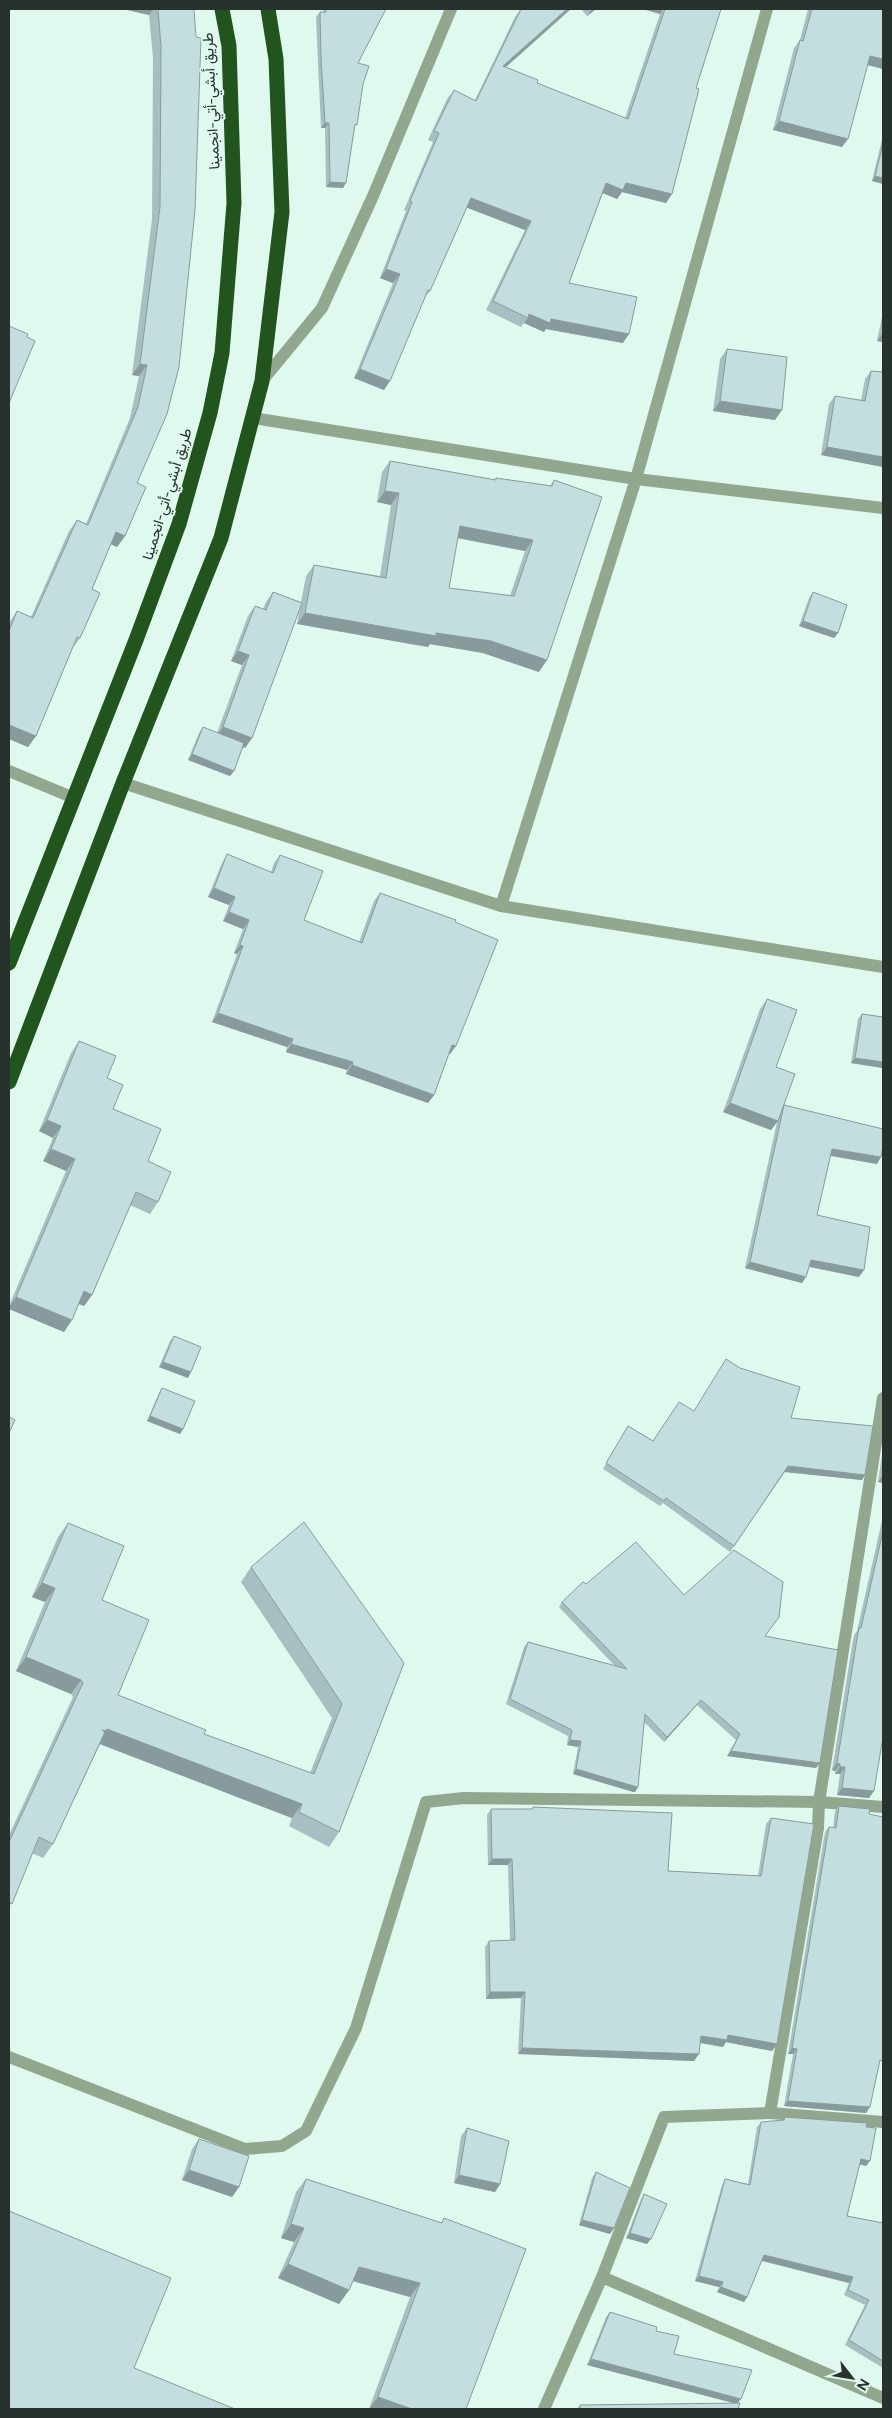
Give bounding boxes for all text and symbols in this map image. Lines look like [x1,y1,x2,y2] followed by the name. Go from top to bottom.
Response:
[198,32,228,170] street label: طريق أبشي-أتي-انجمينا
[138,426,200,563] street label: طريق أبشي-أتي-انجمينا
[827,2353,877,2403] north arrow
[853,2375,873,2393] text: N

